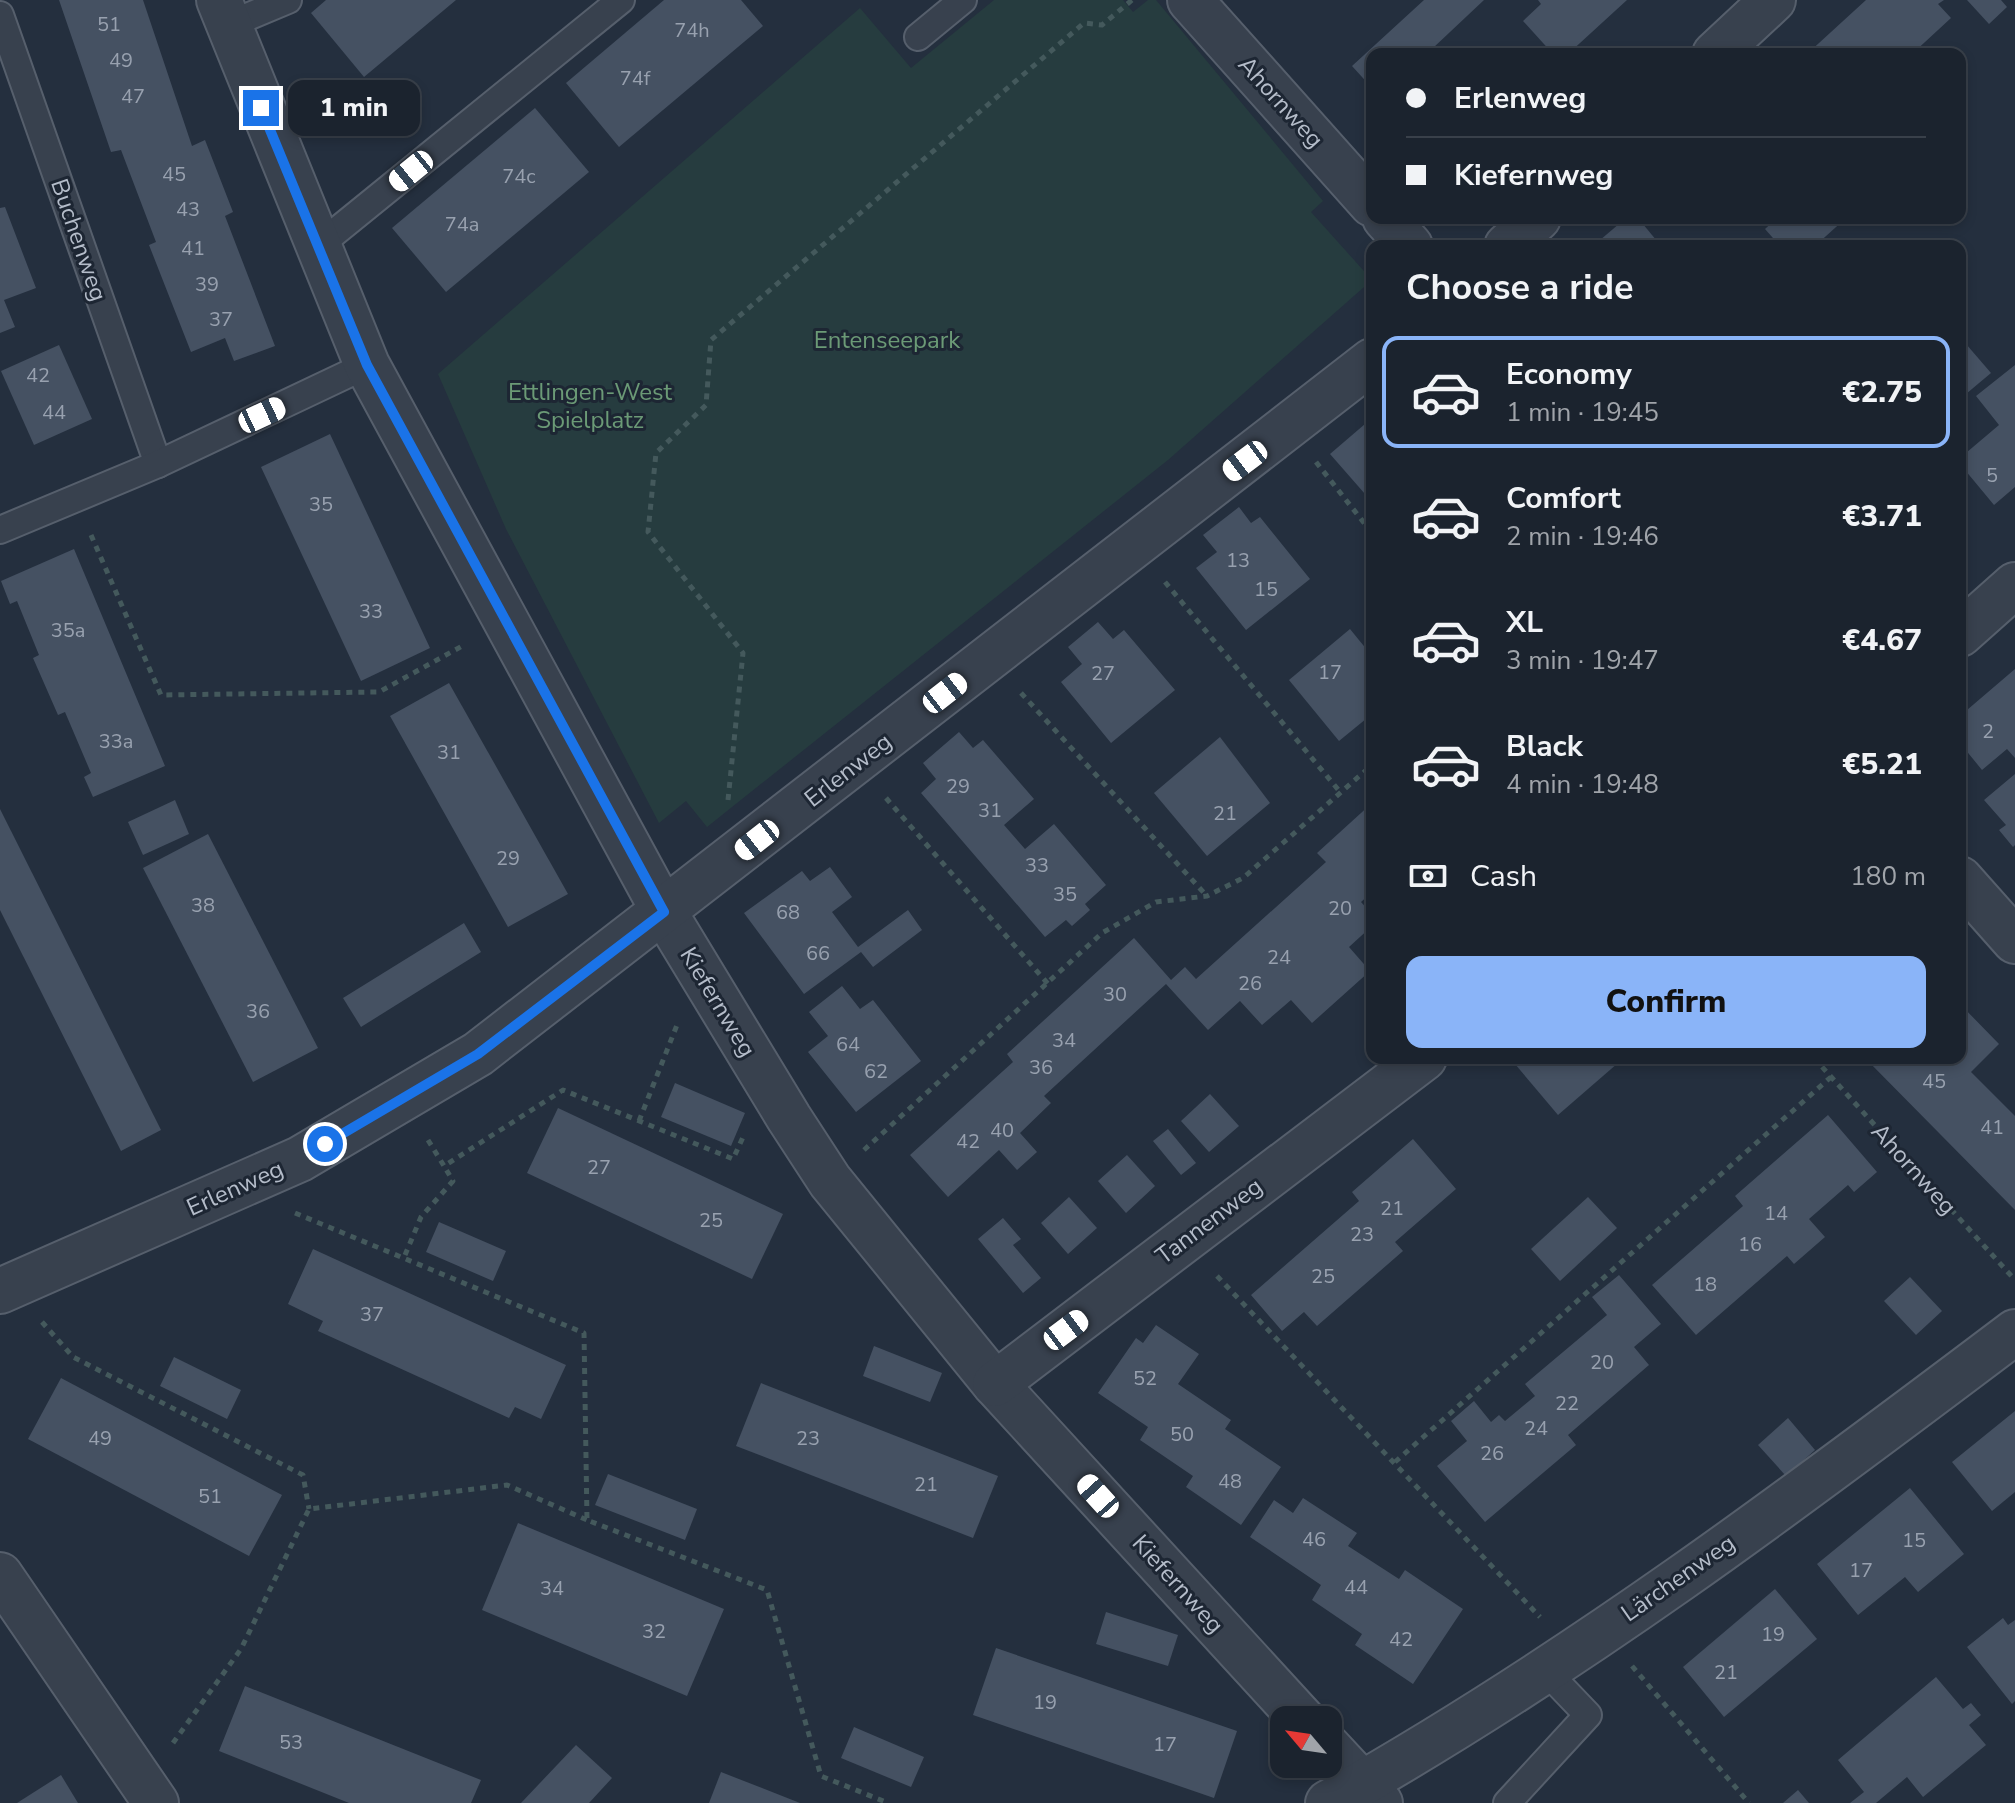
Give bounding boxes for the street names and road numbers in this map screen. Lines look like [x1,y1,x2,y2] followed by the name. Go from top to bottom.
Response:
[1231,49,1331,155] street label: Ahornweg
[43,174,115,306] street label: Buchenweg
[798,726,898,814] street label: Erlenweg
[673,941,763,1063] street label: Kiefernweg
[1864,1116,1964,1222] street label: Ahornweg
[182,1152,288,1224] street label: Erlenweg
[1149,1170,1269,1272] street label: Tannenweg
[1615,1527,1741,1629] street label: Lärchenweg
[1125,1528,1231,1640] street label: Kiefernweg

